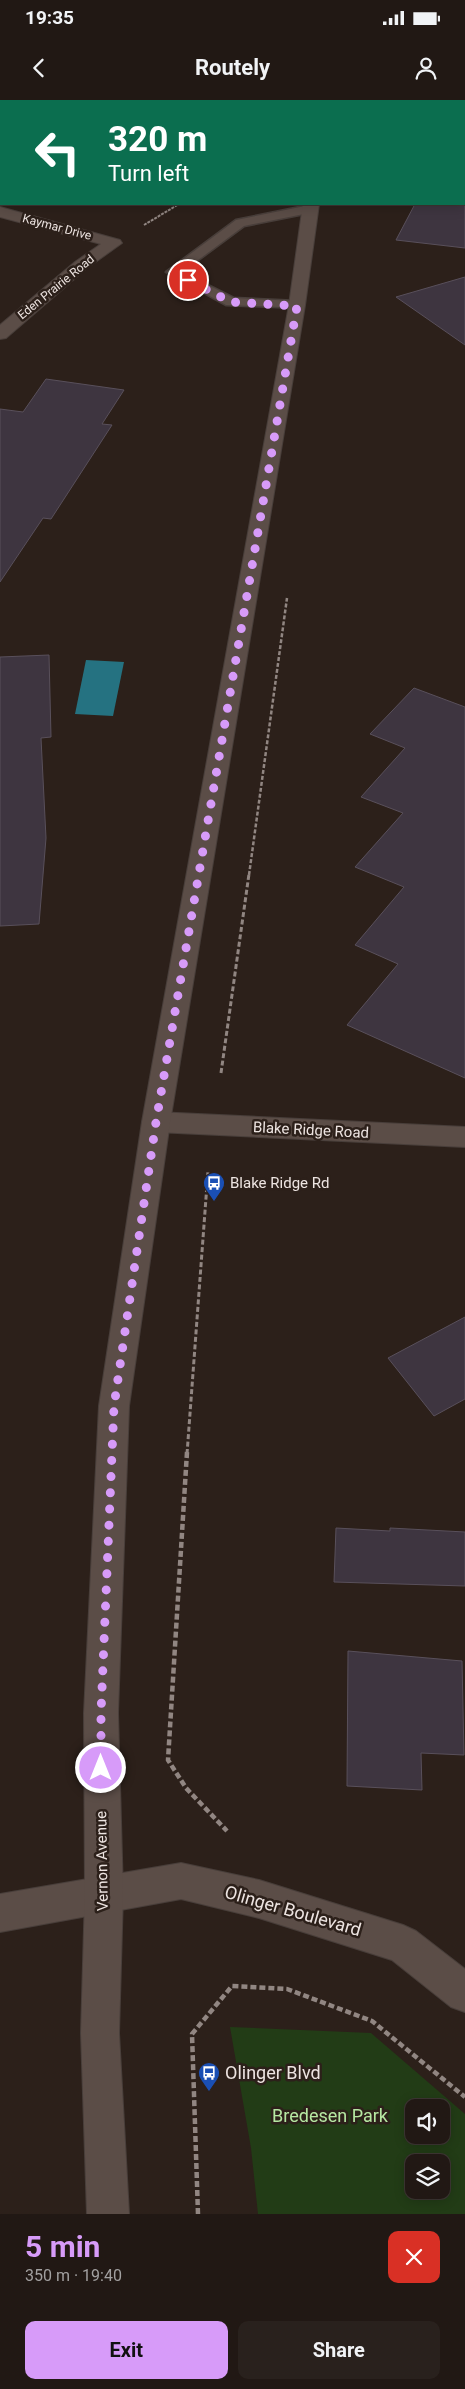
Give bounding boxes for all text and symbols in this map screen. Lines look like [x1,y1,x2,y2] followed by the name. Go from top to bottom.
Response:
[25,6,74,29] text: 19:35
[25,54,53,82] icon: back
[412,54,440,82] icon: person
[195,55,270,80] text: Routely
[108,119,207,160] text: 320 m
[25,120,90,185] icon: left
[108,161,189,186] text: Turn left
[21,211,93,243] street label: Kaymar Drive
[15,252,97,322] street label: Eden Prairie Road
[167,259,209,301] pin
[174,266,202,294] icon: arrive
[253,1118,369,1142] street label: Blake Ridge Road
[202,1171,226,1202] bus stop icon: Blake Ridge Rd
[230,1174,329,1192] place label: Blake Ridge Rd
[74,1741,126,1793] position arrow
[92,1811,112,1911] street label: Vernon Avenue
[222,1881,364,1940] street label: Olinger Boulevard
[197,2061,221,2092] bus stop icon: Olinger Blvd
[225,2062,321,2083] place label: Olinger Blvd
[405,2099,450,2199] map controls
[405,2099,450,2144] button: sound
[272,2105,389,2126] park label: Bredesen Park
[405,2154,450,2199] button: layers
[25,2229,100,2264] text: 5 min
[388,2231,440,2283] button: close
[25,2266,122,2285] text: 350 m · 19:40
[25,2321,228,2379] button: Exit
[238,2321,440,2379] button: Share

